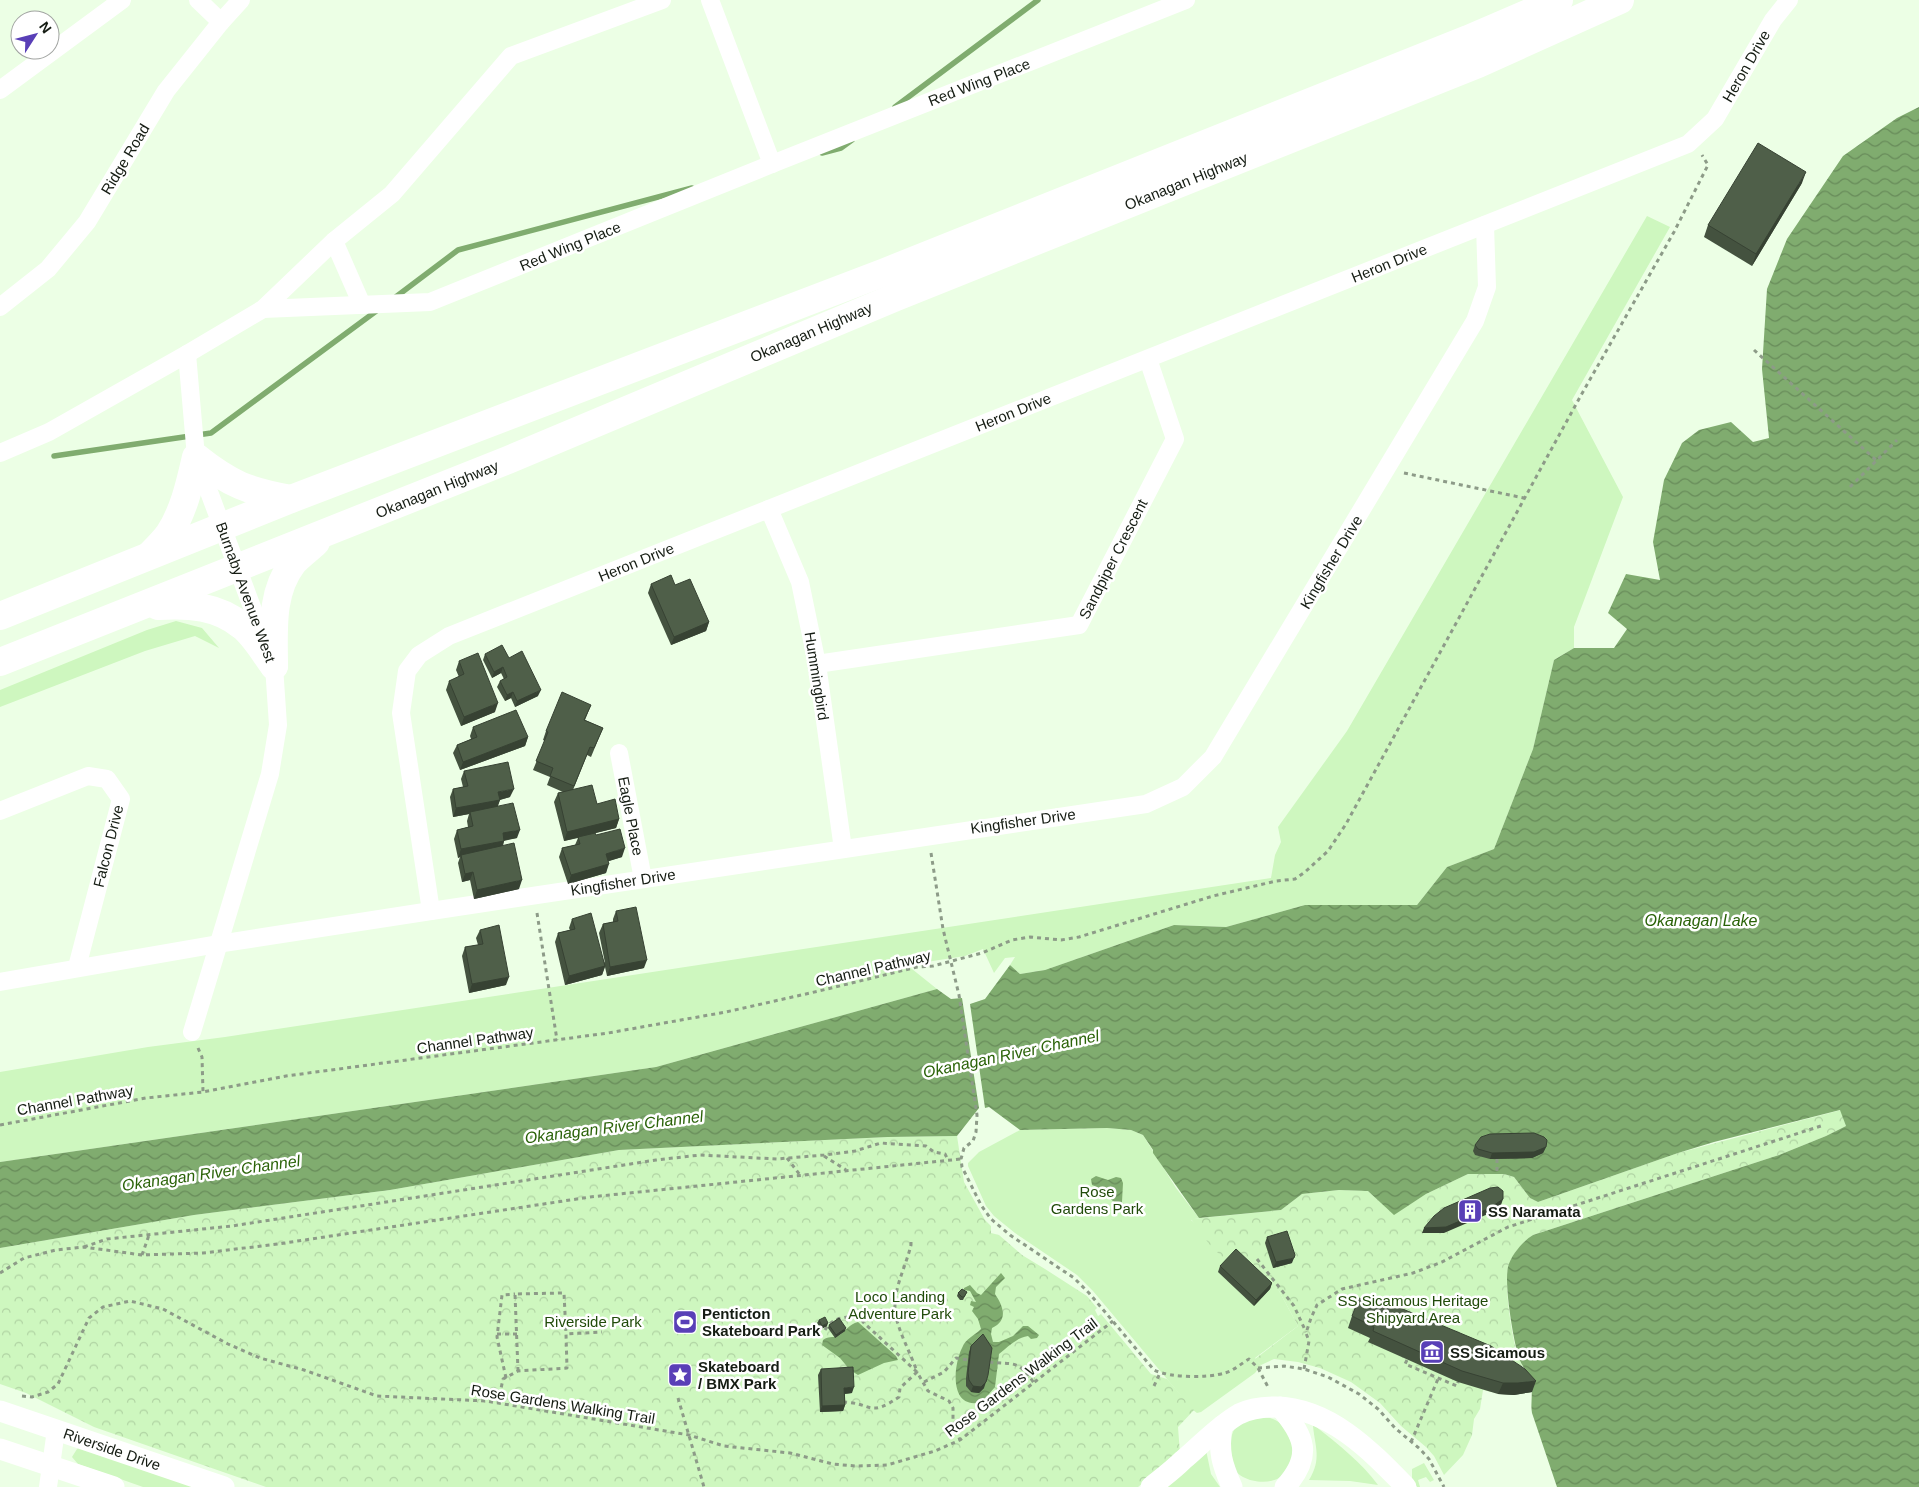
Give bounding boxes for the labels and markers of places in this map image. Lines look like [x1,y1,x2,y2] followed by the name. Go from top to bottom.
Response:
[1457,1198,1483,1224] building icon: SS Naramata
[1488,1203,1581,1220] place label: SS Naramata
[702,1305,821,1339] place label: Penticton Skateboard Park
[672,1309,698,1335] sports icon: Penticton Skateboard Park
[1419,1339,1445,1365] museum icon: SS Sicamous
[1450,1344,1545,1361] place label: SS Sicamous
[698,1358,780,1392] place label: Skateboard / BMX Park
[667,1362,693,1388] place icon: Skateboard / BMX Park

